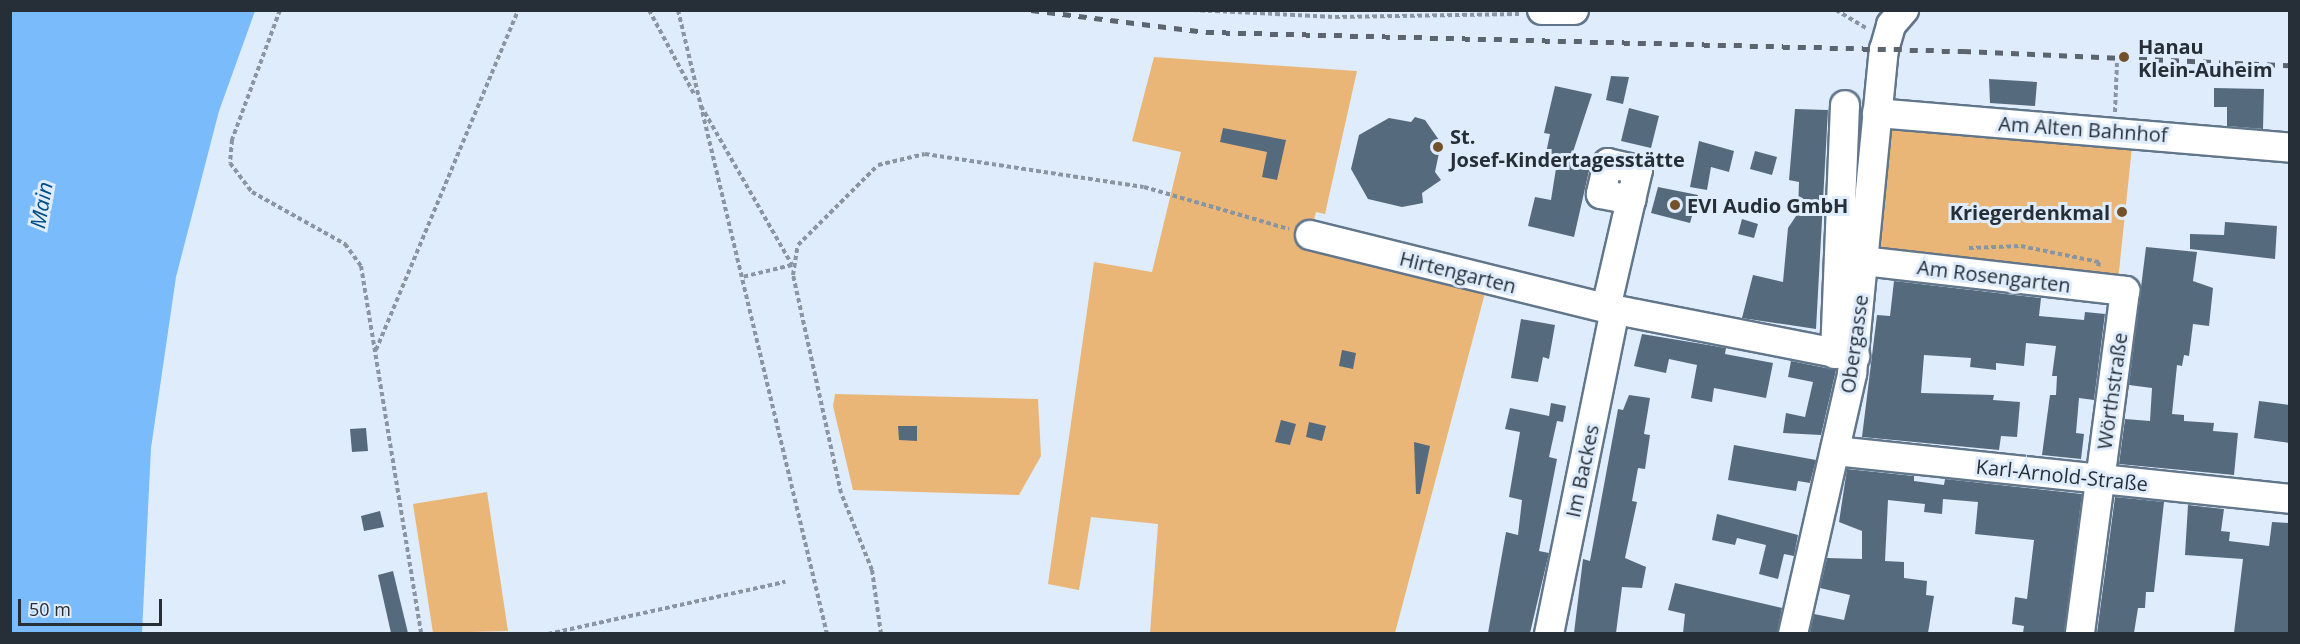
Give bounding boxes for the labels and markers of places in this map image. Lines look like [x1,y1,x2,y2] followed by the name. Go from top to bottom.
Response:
[2138,34,2273,81] place label: Hanau Klein-Auheim
[2115,48,2133,66] marker: Hanau Klein-Auheim
[1450,124,1685,171] place label: St. Josef-Kindertagesstätte
[1431,140,1445,154] marker: St. Josef-Kindertagesstätte
[1687,193,1848,217] place label: EVI Audio GmbH
[1668,198,1682,212] marker: EVI Audio GmbH
[1950,200,2110,224] place label: Kriegerdenkmal
[2115,205,2129,219] marker: Kriegerdenkmal

